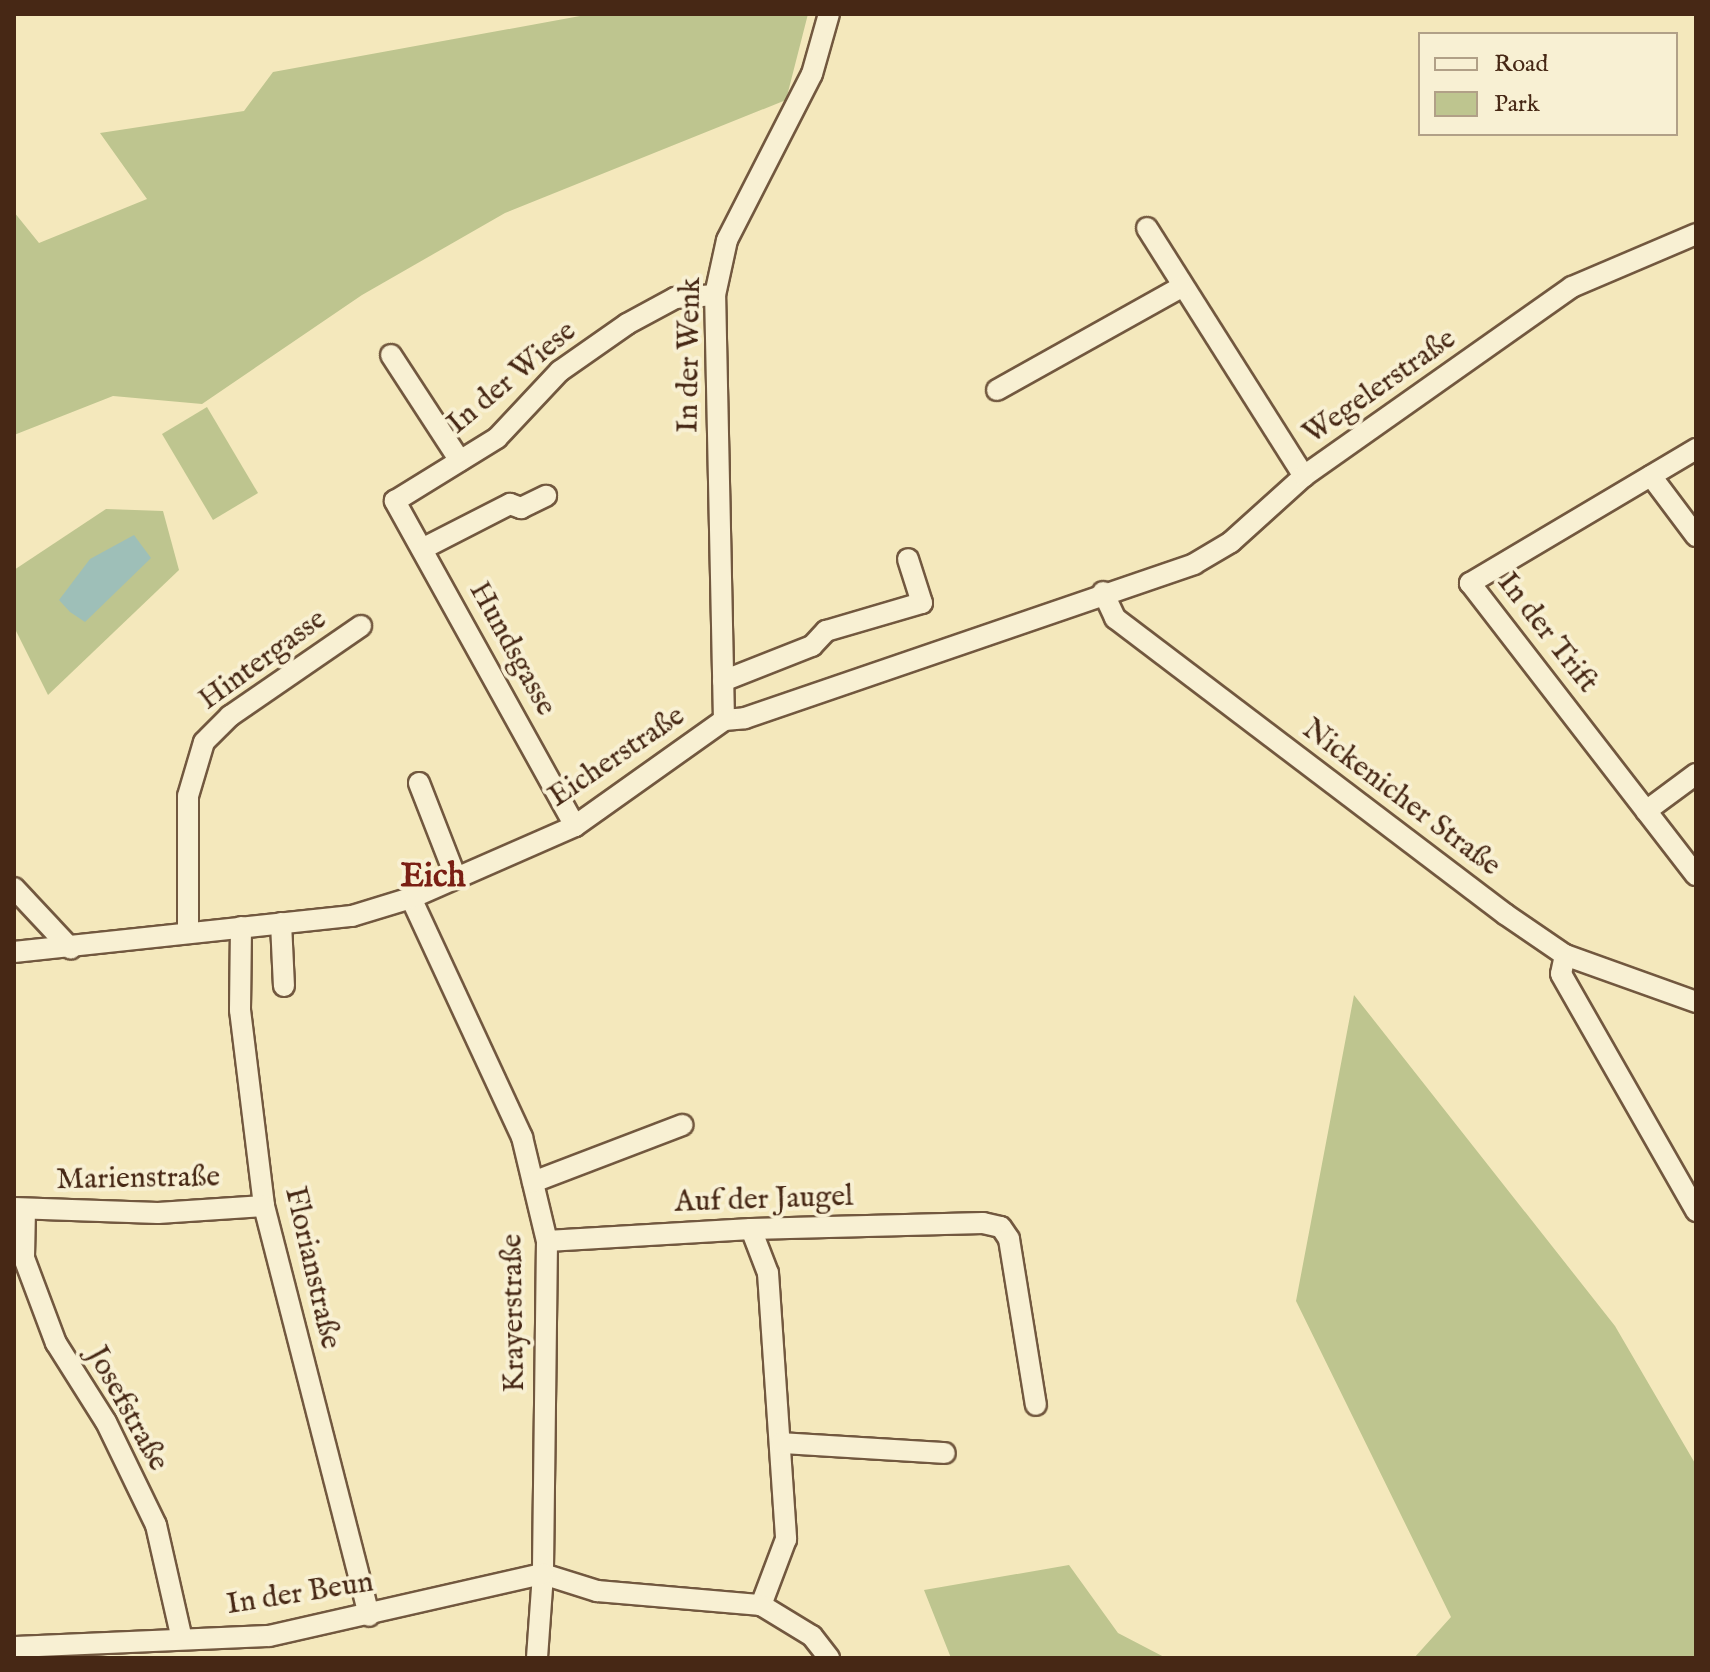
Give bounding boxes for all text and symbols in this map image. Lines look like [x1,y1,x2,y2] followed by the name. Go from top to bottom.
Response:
[1418,32,1678,136] legend
[1494,49,1548,80] text: Road
[1494,89,1540,120] text: Park
[671,277,709,433] street label: In der Wenk
[440,314,584,442] street label: In der Wiese
[1297,321,1463,453] street label: Wegelerstraße
[1489,566,1605,700] street label: In der Trift
[460,576,564,722] street label: Hundsgasse
[192,602,334,718] street label: Hintergasse
[542,698,692,816] street label: Eicherstraße
[1295,712,1507,884] street label: Nickenicher Straße
[400,857,466,897] district label: Eich
[56,1160,220,1198] street label: Marienstraße
[674,1179,854,1221] street label: Auf der Jaugel
[276,1183,348,1353] street label: Florianstraße
[495,1233,533,1393] street label: Krayerstraße
[78,1340,176,1478] street label: Josefstraße
[224,1565,376,1623] street label: In der Beun

